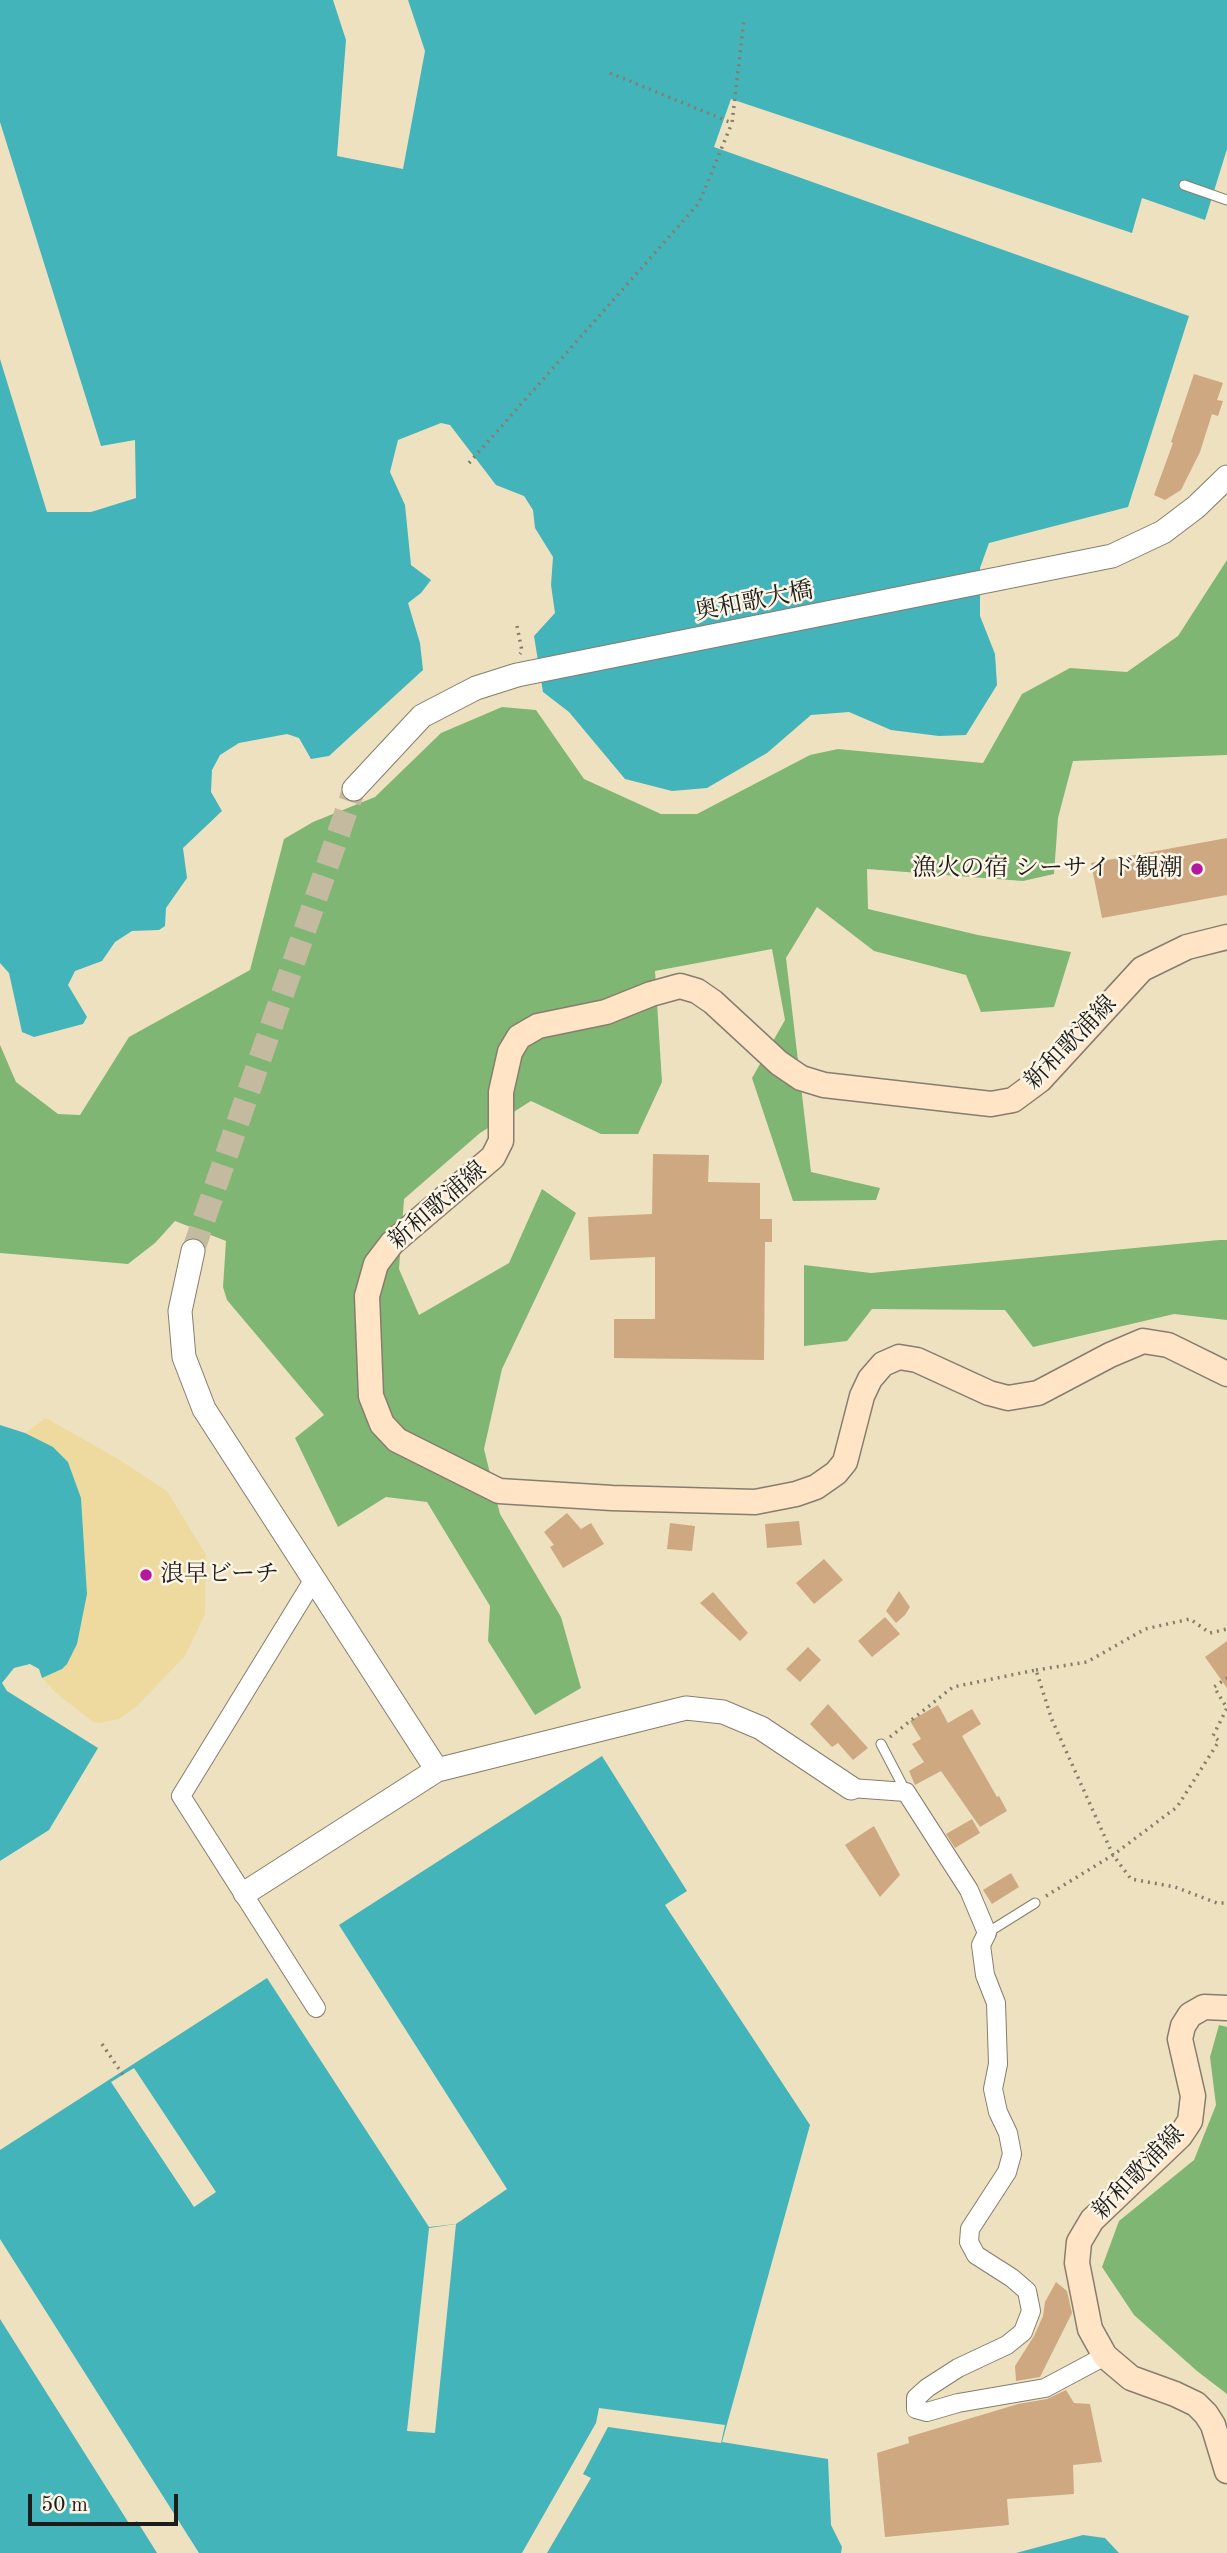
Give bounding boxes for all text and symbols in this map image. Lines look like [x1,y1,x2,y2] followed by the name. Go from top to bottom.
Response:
[692,576,816,628] street label: 奥和歌大橋
[912,855,1183,883] place label: 漁火の宿 シーサイド観潮
[1189,861,1205,877] marker: 漁火の宿 シーサイド観潮
[1019,990,1123,1096] street label: 新和歌浦線
[383,1156,493,1256] street label: 新和歌浦線
[160,1561,279,1589] place label: 浪早ビーチ
[138,1567,154,1583] marker: 浪早ビーチ
[1087,2120,1191,2226] street label: 新和歌浦線
[32,2480,182,2524] scale bar
[41,2495,88,2516] text: 50 m

